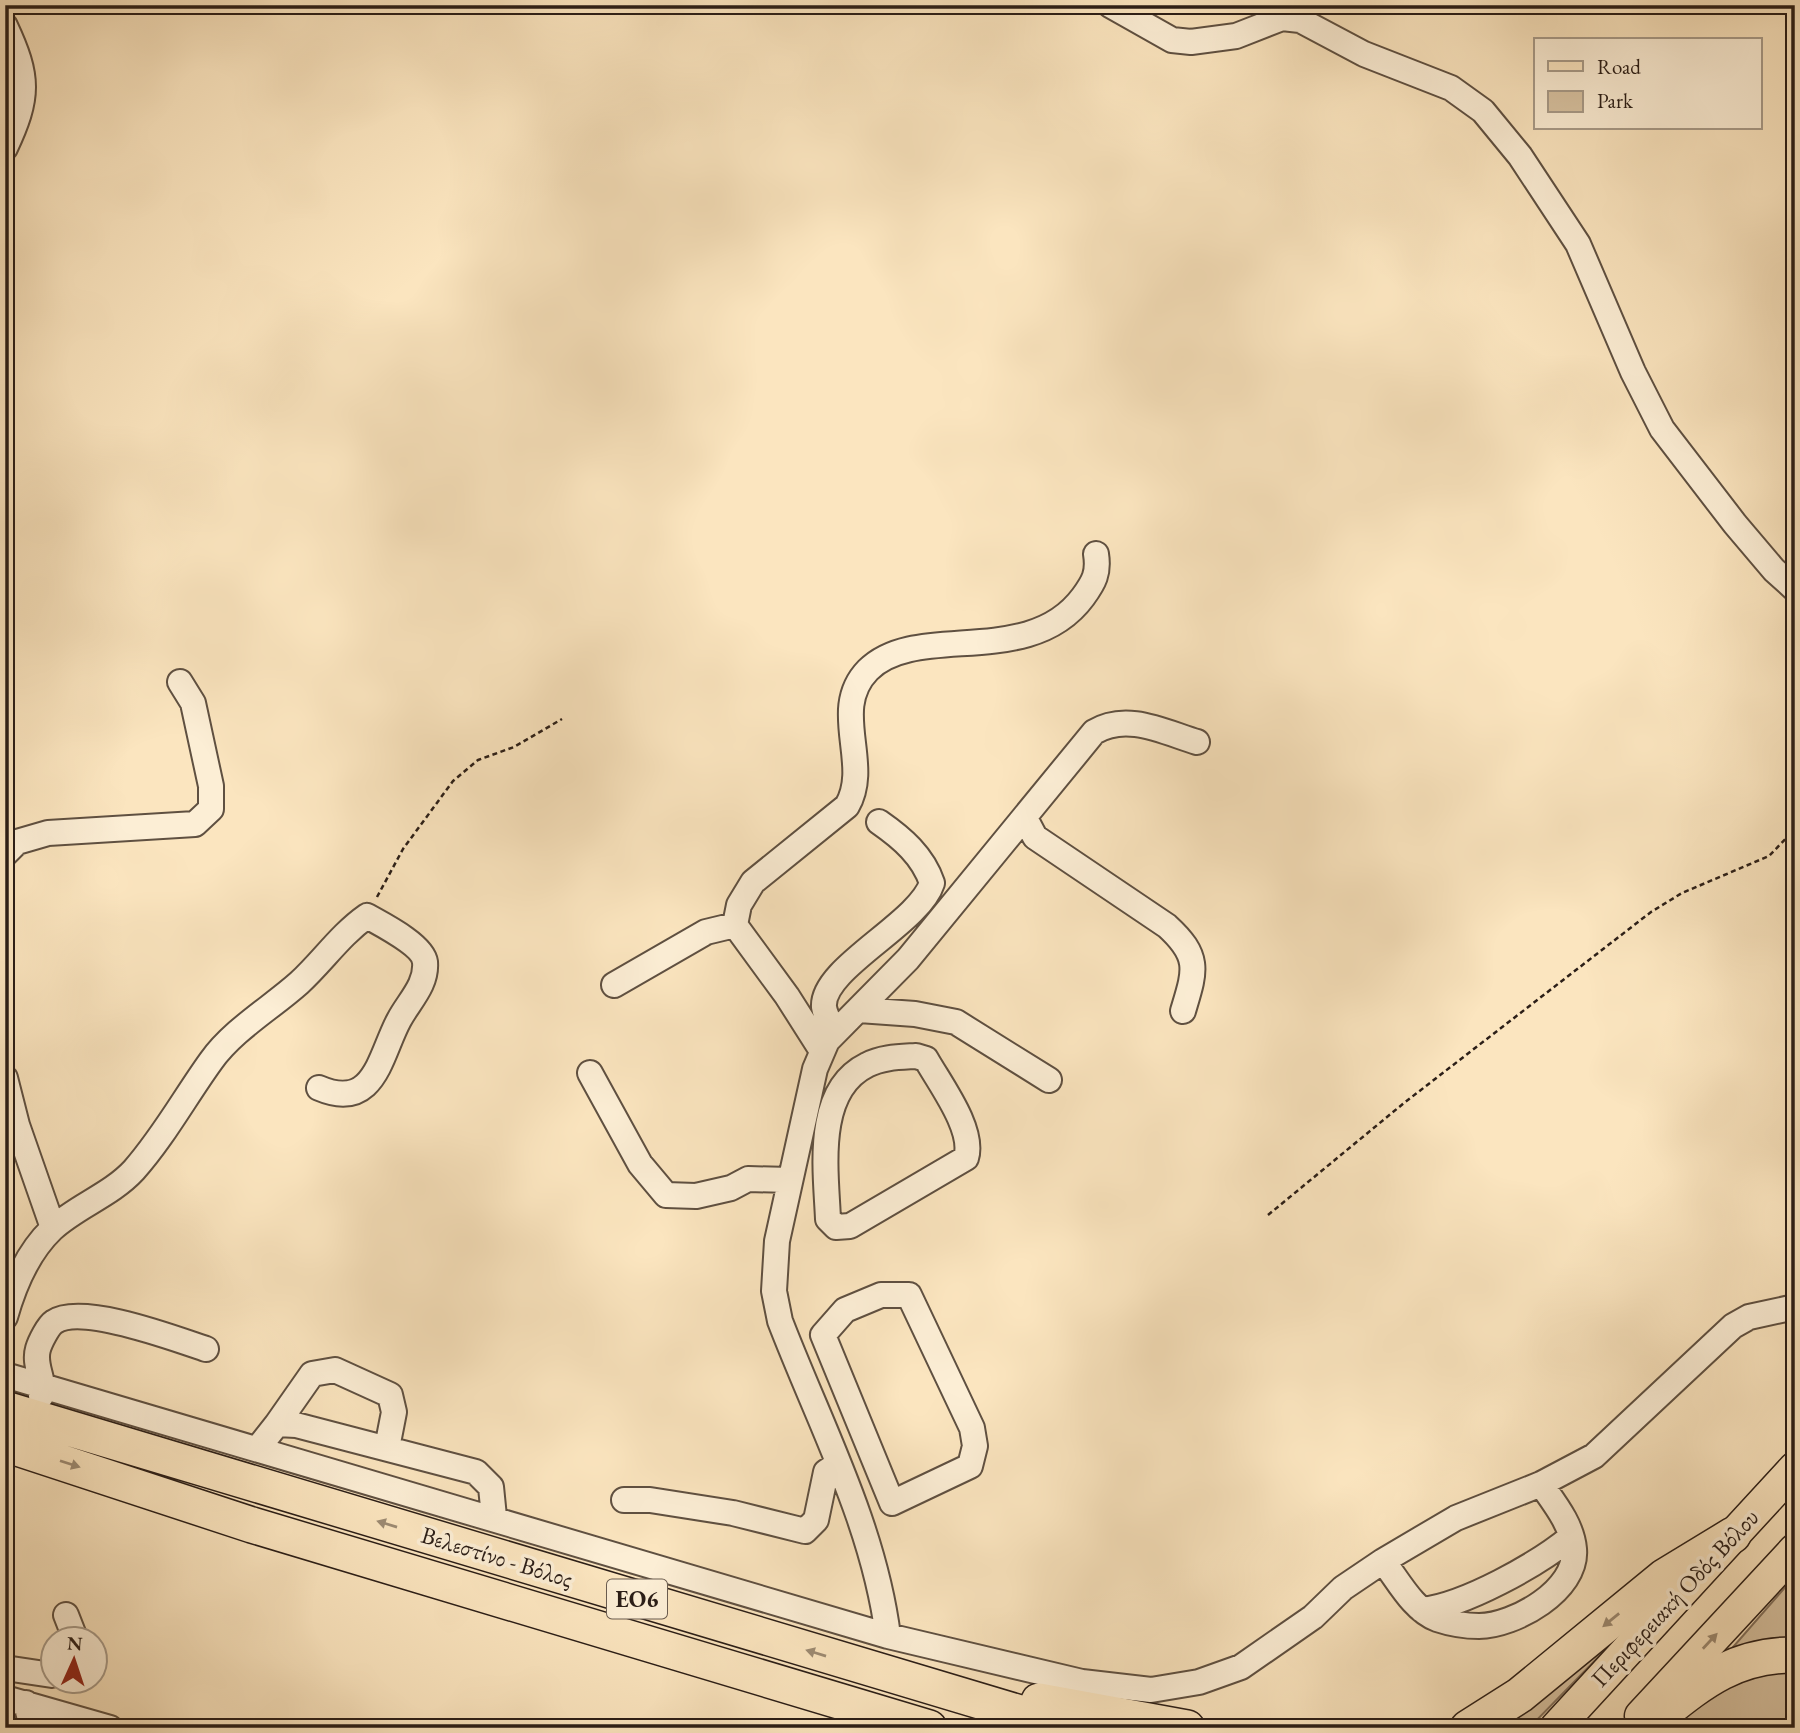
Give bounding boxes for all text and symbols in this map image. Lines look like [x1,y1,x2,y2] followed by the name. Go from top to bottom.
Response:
[1534,38,1762,130] legend
[1597,53,1641,80] text: Road
[1597,87,1634,114] text: Park
[60,1460,81,1470] one-way arrow
[1584,1502,1765,1693] street label: Περιφερειακή Οδός Βόλου
[377,1518,398,1528] one-way arrow
[418,1519,577,1594] street label: Βελεστίνο - Βόλος
[607,1580,667,1618] road number: ΕΟ6
[1603,1612,1620,1627] one-way arrow
[38,1624,108,1694] north arrow
[67,1631,84,1656] text: N
[1702,1633,1718,1650] one-way arrow
[805,1648,826,1658] one-way arrow

